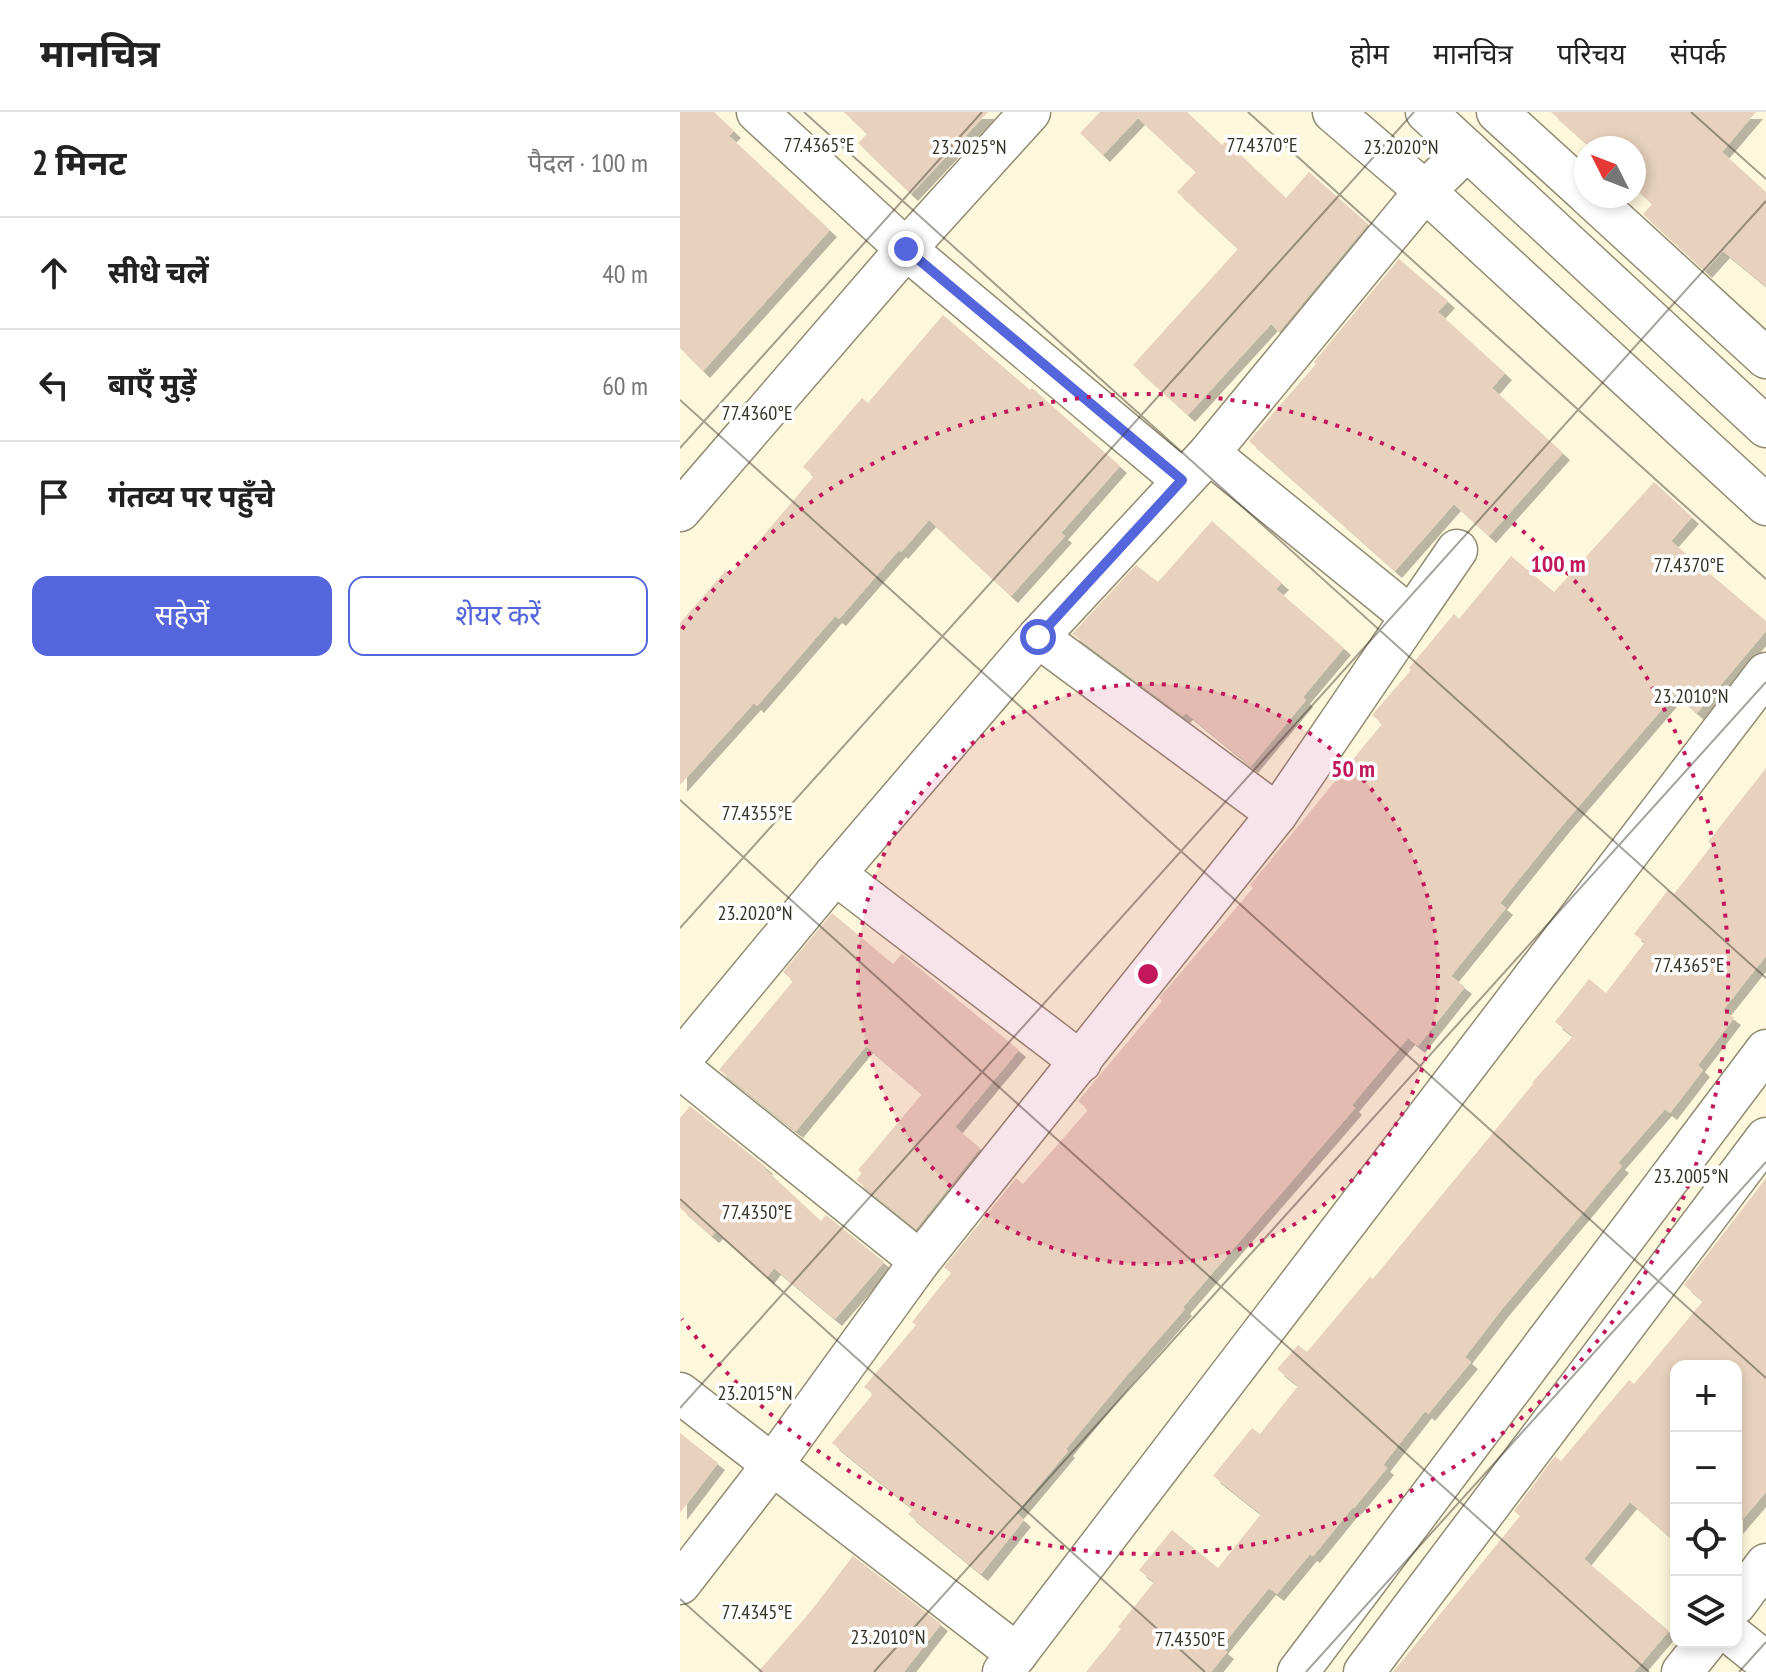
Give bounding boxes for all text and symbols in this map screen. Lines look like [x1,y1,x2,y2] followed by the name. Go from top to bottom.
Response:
[40,28,160,77] text: मानचित्र
[1350,35,1389,72] text: होम
[1433,35,1513,72] text: मानचित्र
[1557,35,1626,72] text: परिचय
[1670,35,1726,72] text: संपर्क
[783,132,855,158] text: 77.4365°E
[1226,132,1298,158] text: 77.4370°E
[931,134,1007,160] text: 23.2025°N
[1363,134,1439,160] text: 23.2020°N
[1574,136,1646,208] north arrow
[32,140,127,184] text: 2 मिनट
[528,146,648,179] text: पैदल · 100 m
[888,231,924,267] route end
[32,251,76,295] icon: ahead
[108,252,209,291] text: सीधे चलें
[602,257,648,290] text: 40 m
[32,363,76,407] icon: left
[108,364,196,403] text: बाएँ मुड़ें
[602,369,648,402] text: 60 m
[721,400,793,426] text: 77.4360°E
[32,475,76,519] icon: arrive
[108,476,275,515] text: गंतव्य पर पहुँचे
[1530,548,1586,579] text: 100 m
[1653,552,1725,578] text: 77.4370°E
[32,576,332,656] button: सहेजें
[348,576,648,656] button: शेयर करें
[1020,619,1056,655] route start
[1653,683,1729,709] text: 23.2010°N
[1331,753,1375,784] text: 50 m
[721,800,793,826] text: 77.4355°E
[717,900,793,926] text: 23.2020°N
[1653,952,1725,978] text: 77.4365°E
[1134,960,1162,988] centre of rings
[1653,1163,1729,1189] text: 23.2005°N
[721,1199,793,1225] text: 77.4350°E
[1670,1360,1742,1648] map controls
[1670,1360,1742,1432] button: +
[717,1380,793,1406] text: 23.2015°N
[1670,1432,1742,1504] button: −
[1670,1504,1742,1576] button: locate
[1670,1576,1742,1648] button: layers
[721,1599,793,1625] text: 77.4345°E
[850,1624,926,1650] text: 23.2010°N
[1154,1626,1226,1652] text: 77.4350°E

